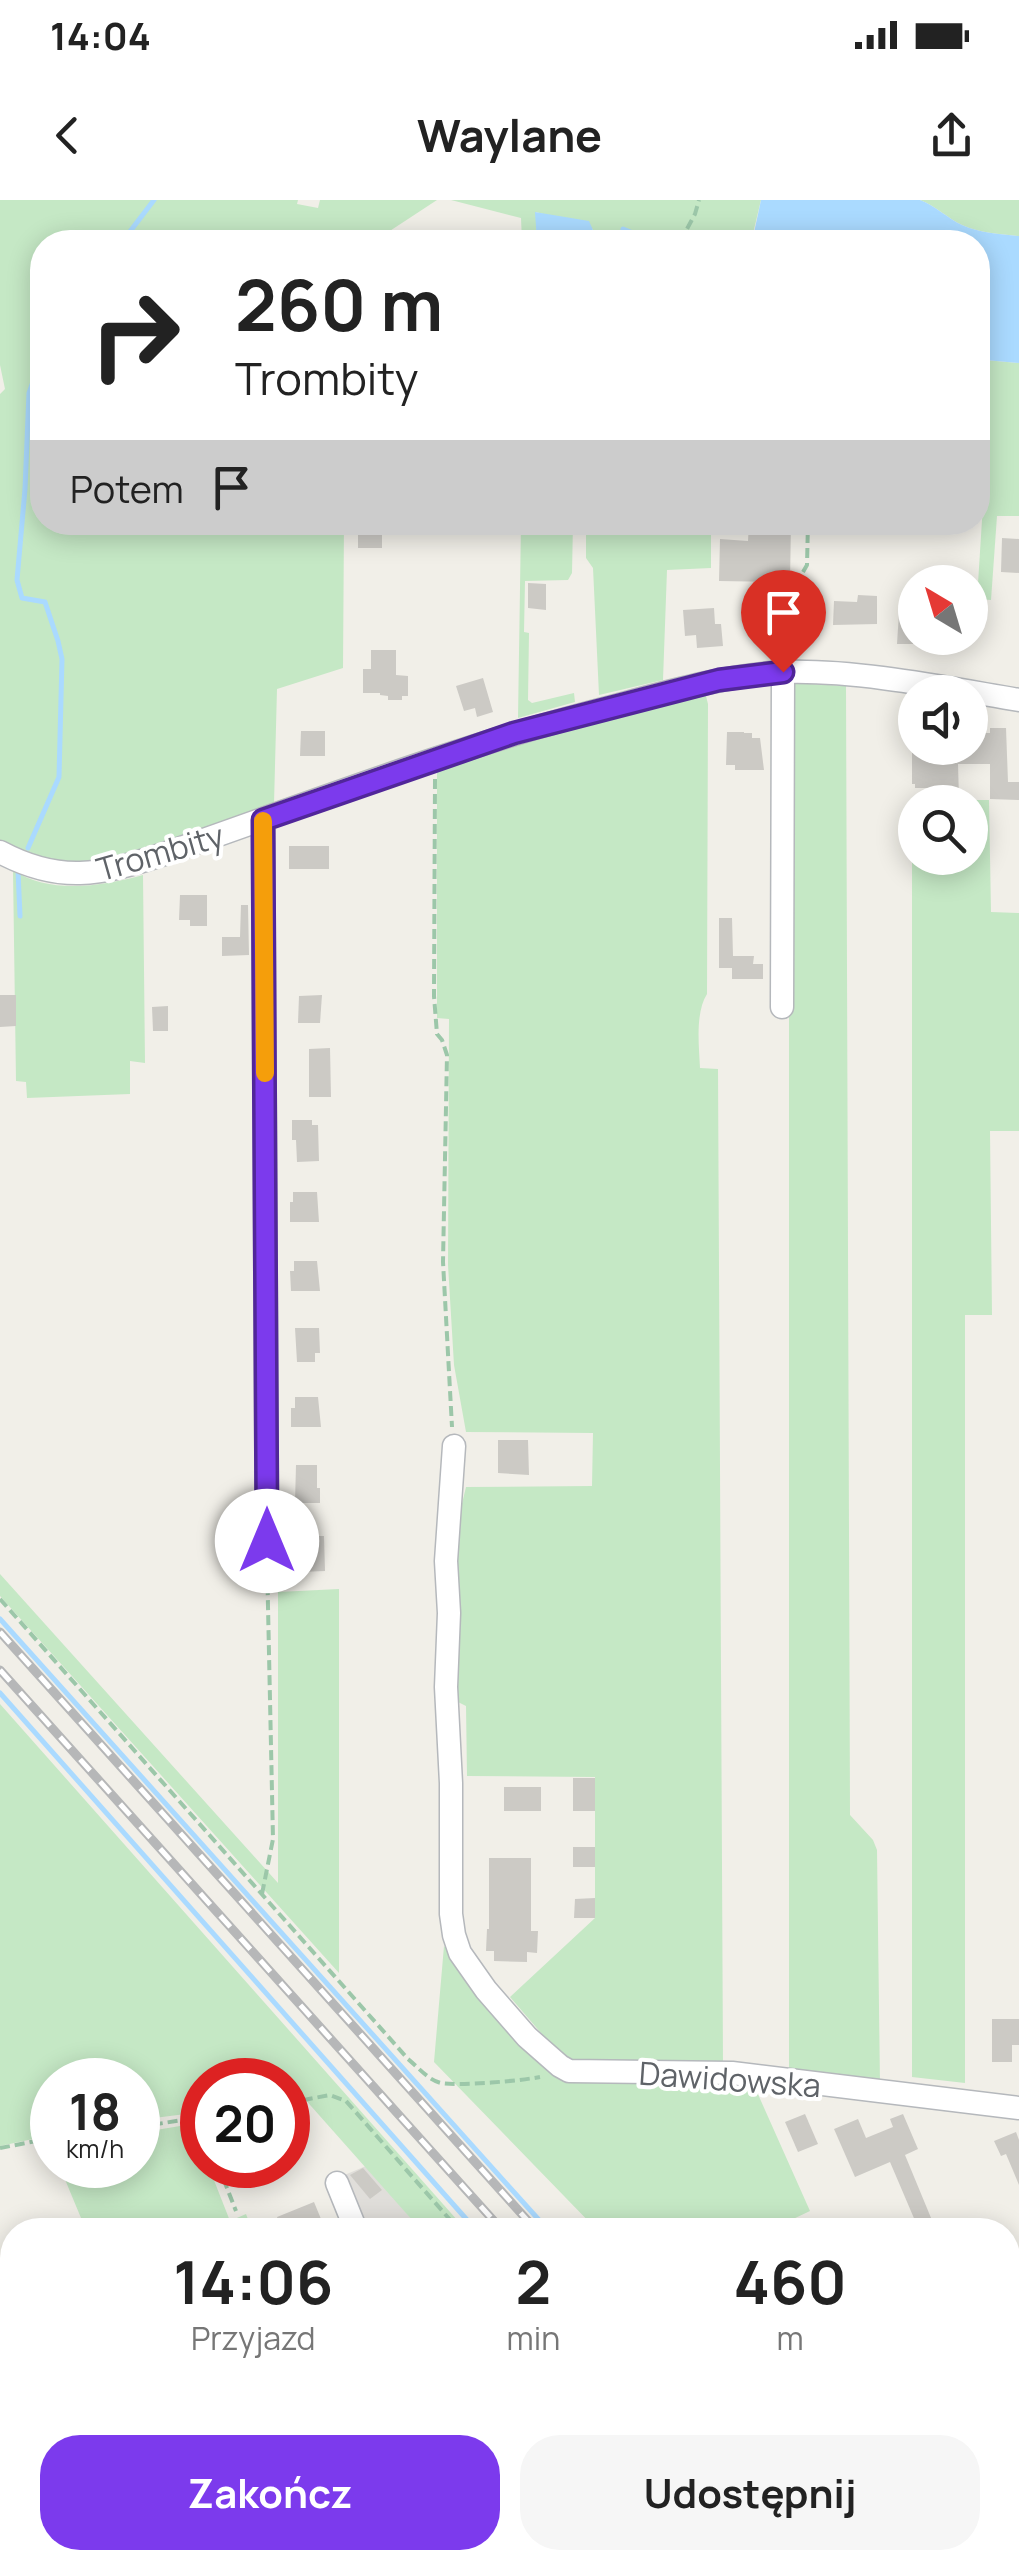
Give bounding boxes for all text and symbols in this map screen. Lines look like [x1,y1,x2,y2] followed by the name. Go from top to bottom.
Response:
[50,9,151,61] text: 14:04
[417,104,602,166] text: Waylane
[40,108,95,163] icon: back
[924,108,979,163] icon: share
[235,256,443,352] text: 260 m
[70,270,200,400] icon: right
[235,347,418,409] text: Trombity
[204,460,259,515] icon: arrive
[70,462,184,514] text: Potem
[898,565,988,655] north arrow
[898,565,988,875] map controls
[741,570,826,673] pin
[756,585,811,640] icon: arrive
[898,675,988,765] button: sound
[898,785,988,875] button: search
[91,813,229,891] street label: Trombity
[215,1489,319,1593] position arrow
[638,2051,822,2107] street label: Dawidowska
[180,2058,310,2188] speed limit sign: 20
[69,2077,121,2145] text: 18
[66,2131,124,2166] text: km/h
[173,2240,333,2322] text: 14:06
[516,2240,551,2322] text: 2
[733,2240,847,2322] text: 460
[191,2316,316,2360] text: Przyjazd
[507,2316,560,2360] text: min
[777,2316,804,2360] text: m
[40,2435,500,2550] button: Zakończ
[520,2435,980,2550] button: Udostępnij

